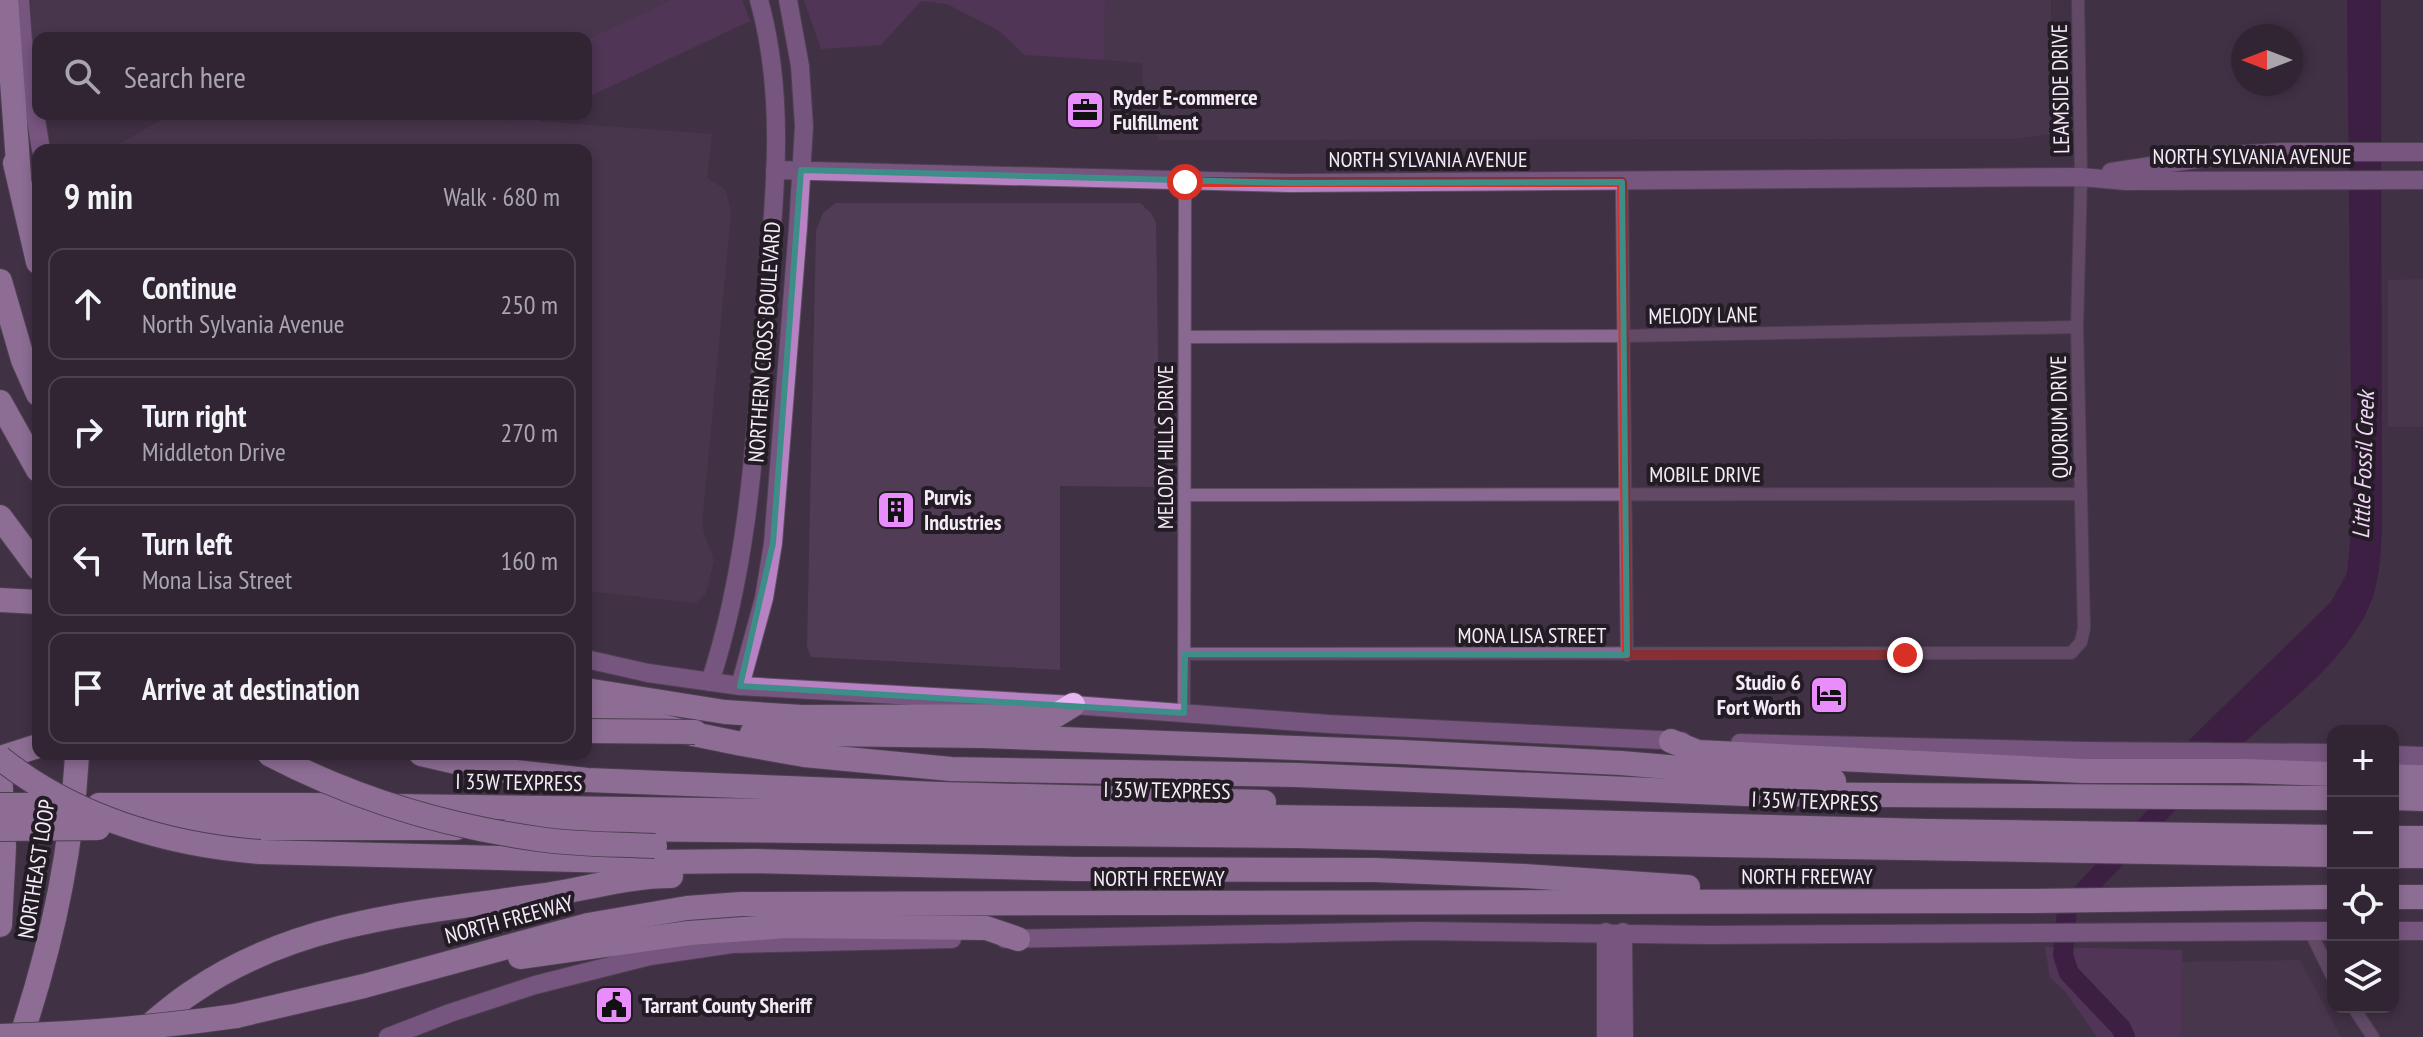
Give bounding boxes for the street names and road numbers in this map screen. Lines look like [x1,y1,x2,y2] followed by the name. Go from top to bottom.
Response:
[2045,24,2075,154] street label: LEAMSIDE DRIVE
[2153,142,2351,170] street label: NORTH SYLVANIA AVENUE
[1329,145,1527,173] street label: NORTH SYLVANIA AVENUE
[742,221,786,463] street label: NORTHERN CROSS BOULEVARD
[1648,300,1758,330] street label: MELODY LANE
[2044,355,2074,479] street label: QUORUM DRIVE
[1151,365,1179,529] street label: MELODY HILLS DRIVE
[1649,460,1761,488] street label: MOBILE DRIVE
[1458,621,1607,649] street label: MONA LISA STREET
[455,767,583,797] street label: I 35W TEXPRESS
[1103,775,1231,805] street label: I 35W TEXPRESS
[1751,785,1879,817] street label: I 35W TEXPRESS
[11,798,61,940] street label: NORTHEAST LOOP
[1741,862,1873,890] street label: NORTH FREEWAY
[1093,864,1225,892] street label: NORTH FREEWAY
[442,888,576,950] street label: NORTH FREEWAY

